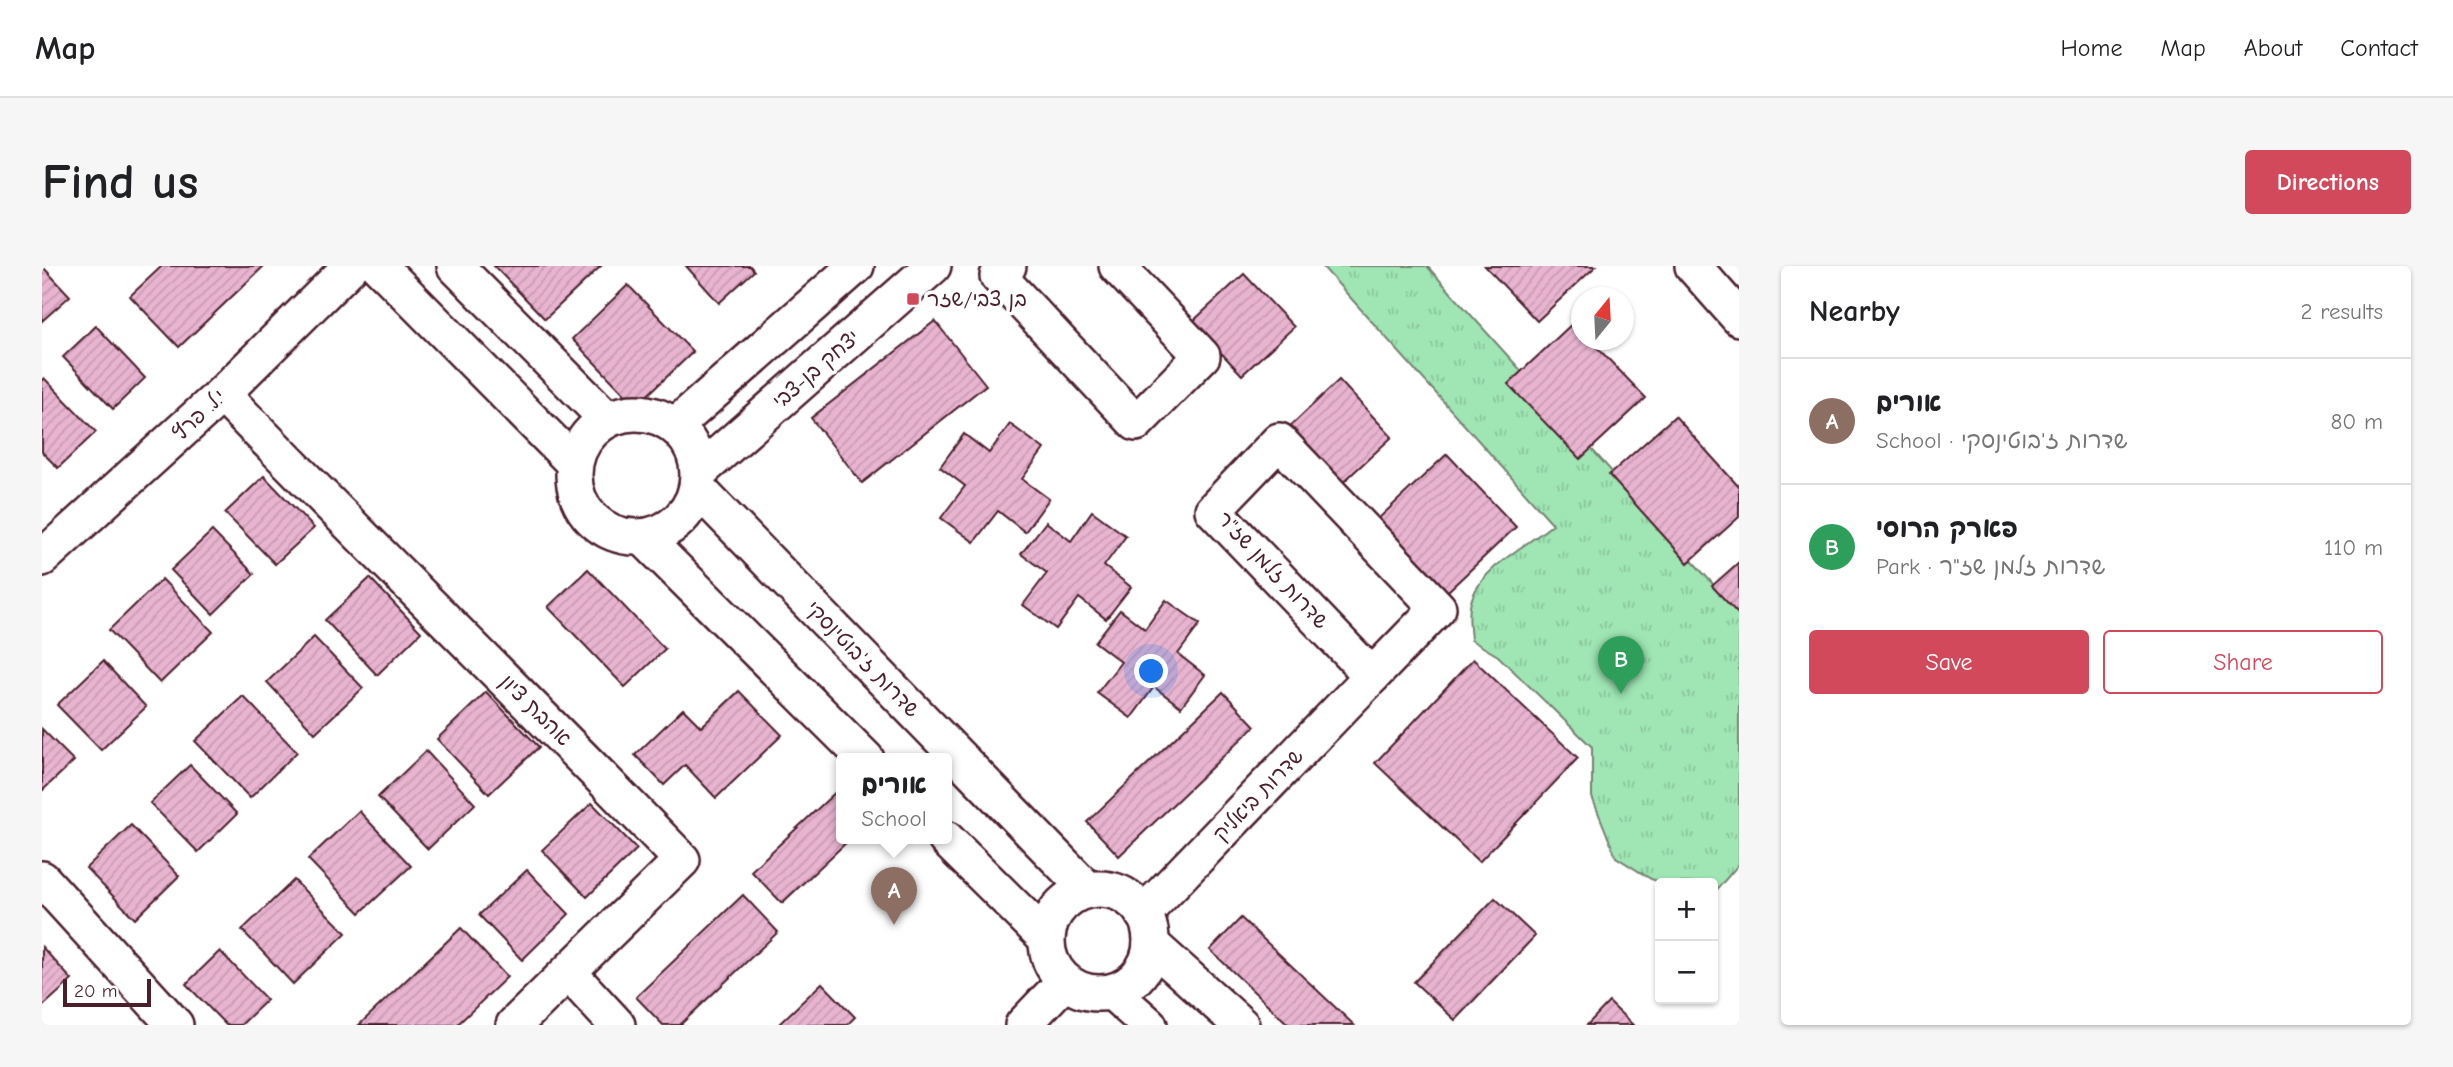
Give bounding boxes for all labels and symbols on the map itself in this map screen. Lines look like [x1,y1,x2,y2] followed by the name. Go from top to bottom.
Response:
[927,287,1027,312] place label: בן צבי/שזר
[1571,287,1634,350] north arrow
[905,291,921,307] marker: בן צבי/שזר
[768,325,865,414] street label: יצחק בן-צבי
[168,385,230,445] street label: י.ל. פרץ
[1212,506,1333,634] street label: שדרות זלמן שז"ר
[801,596,925,723] street label: שדרות ז'בוטינסקי
[1598,636,1644,694] pin: B
[1134,654,1168,688] your location
[495,669,577,751] street label: אהבת ציון
[1208,744,1309,847] street label: שדרות ביאליק
[871,867,917,925] pin: A
[63,976,150,1008] scale bar

